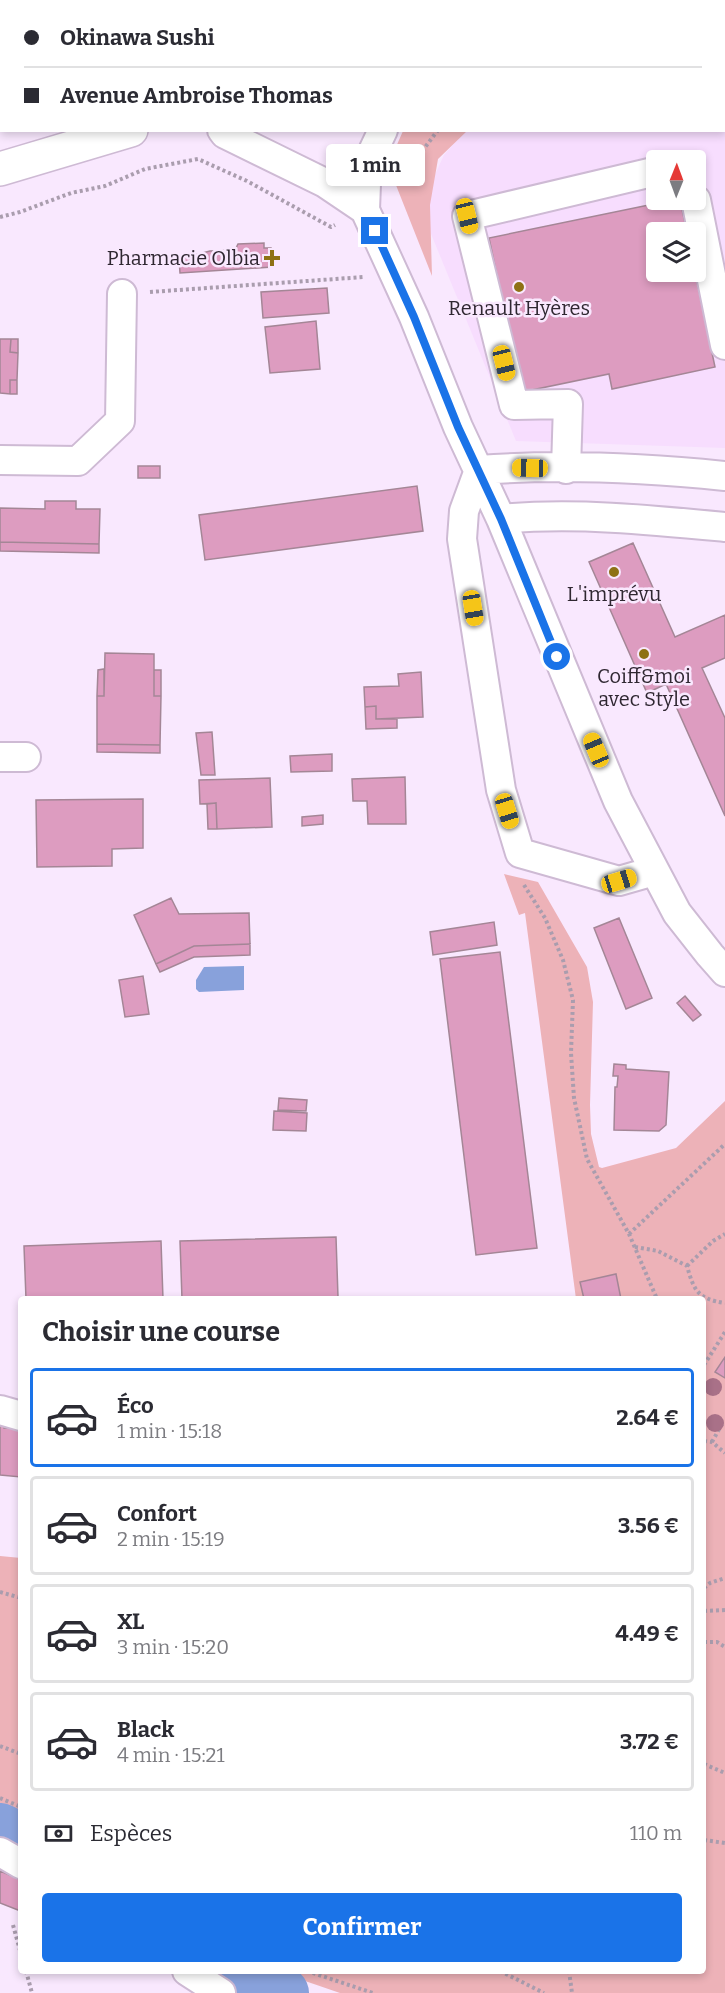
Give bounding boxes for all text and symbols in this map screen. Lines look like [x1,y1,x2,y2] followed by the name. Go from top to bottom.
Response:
[60,24,215,51] text: Okinawa Sushi
[60,82,333,109] text: Avenue Ambroise Thomas
[326,144,424,186] callout: 1 min
[646,150,706,210] north arrow
[646,150,706,282] map controls
[350,153,401,177] text: 1 min
[454,196,480,236] car
[361,217,388,244] route end
[646,222,706,282] button: layers
[107,246,260,270] place label: Pharmacie Olbia
[265,251,279,265] marker: Pharmacie Olbia
[512,280,526,294] marker: Renault Hyères
[448,296,590,320] place label: Renault Hyères
[491,343,517,383] car
[512,459,548,477] car
[607,565,621,579] marker: L'imprévu
[567,582,661,606] place label: L'imprévu
[461,589,485,627] car
[543,643,570,670] route start
[637,647,651,661] marker: Coiff&moi avec Style
[597,664,691,711] place label: Coiff&moi avec Style
[581,730,611,770] car
[493,791,521,831] car
[599,867,639,895] car
[42,1316,280,1348] text: Choisir une course
[45,1391,99,1445] icon: car
[117,1392,154,1419] text: Éco
[616,1404,679,1431] text: 2.64 €
[117,1419,222,1443] text: 1 min · 15:18
[45,1499,99,1553] icon: car
[117,1500,197,1527] text: Confort
[618,1512,679,1539] text: 3.56 €
[117,1527,225,1551] text: 2 min · 15:19
[45,1607,99,1661] icon: car
[117,1608,144,1635] text: XL
[615,1620,679,1647] text: 4.49 €
[117,1635,229,1659] text: 3 min · 15:20
[45,1715,99,1769] icon: car
[117,1716,174,1743] text: Black
[620,1728,679,1755] text: 3.72 €
[117,1743,225,1767] text: 4 min · 15:21
[42,1817,75,1850] icon: cash
[90,1820,172,1847] text: Espèces
[630,1821,682,1845] text: 110 m
[42,1893,682,1962] button: Confirmer

